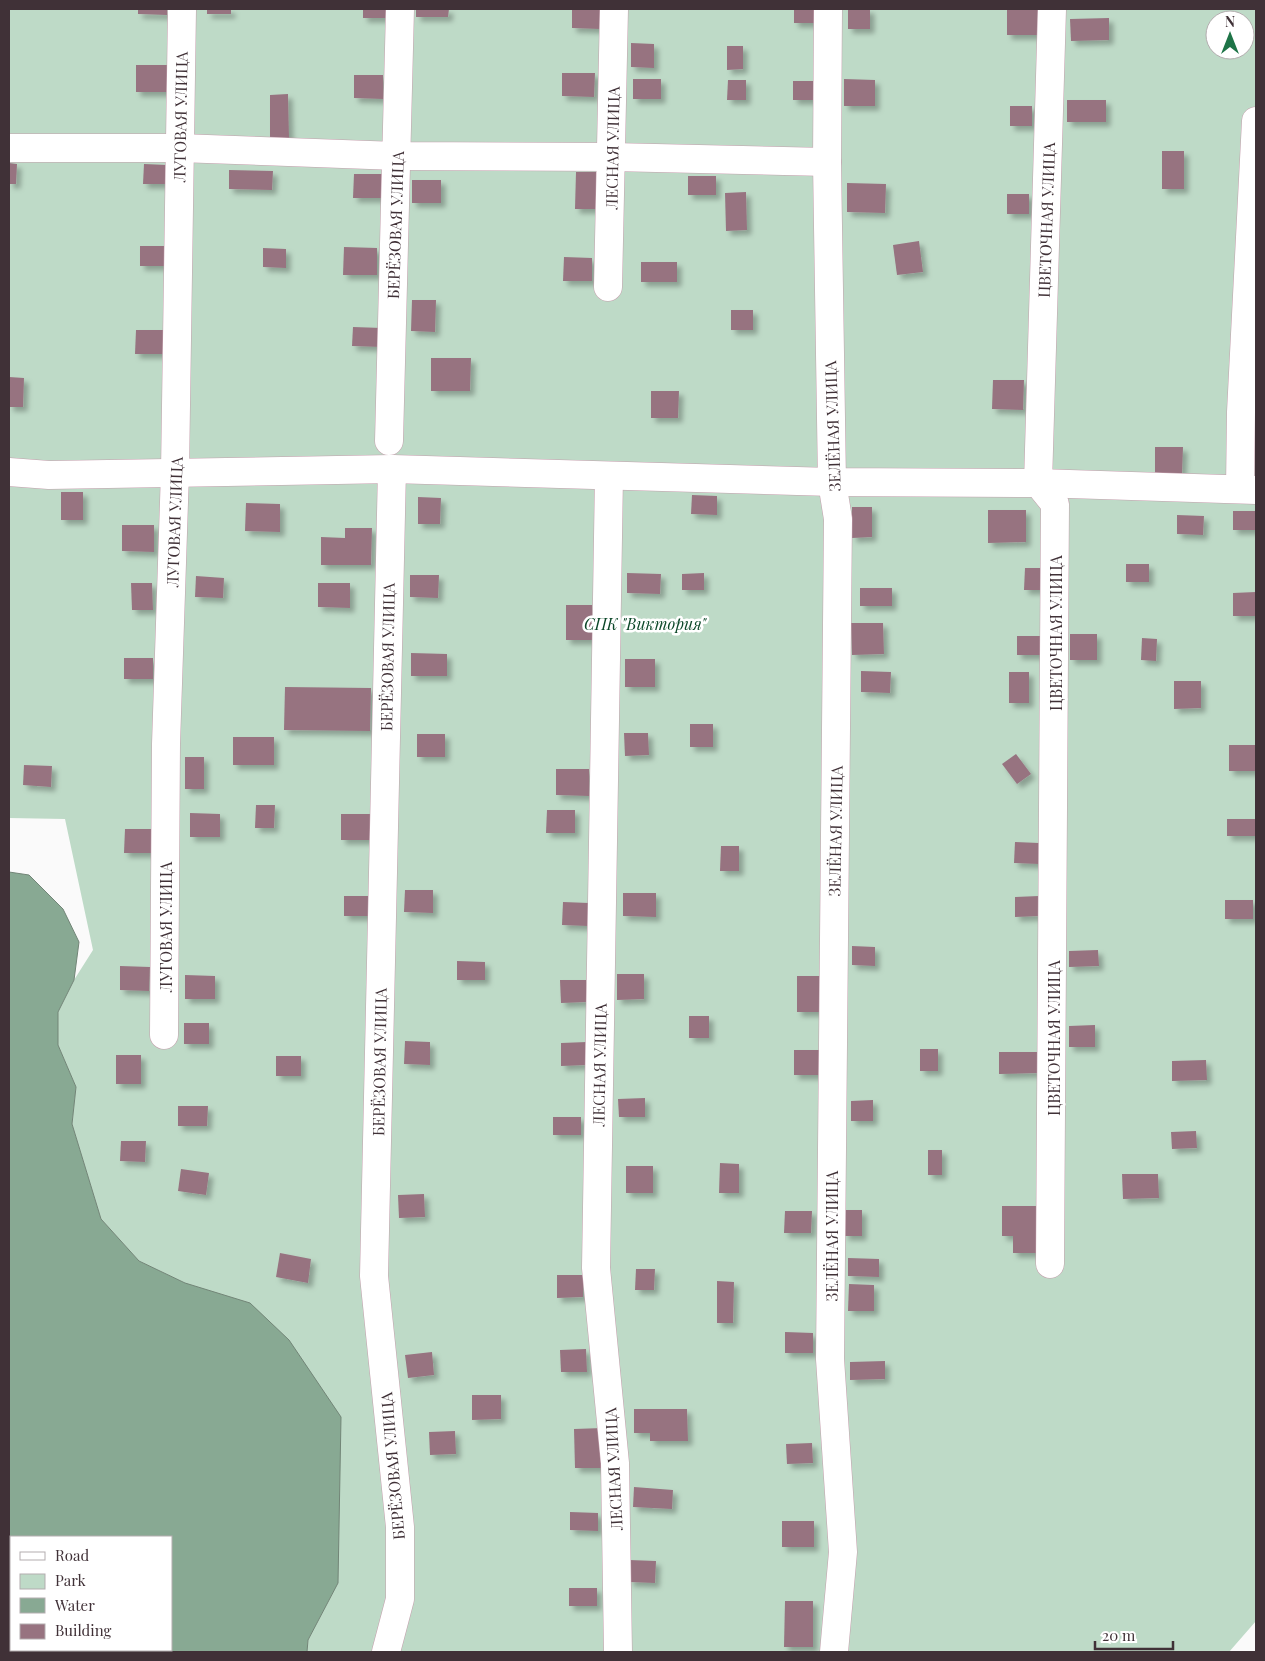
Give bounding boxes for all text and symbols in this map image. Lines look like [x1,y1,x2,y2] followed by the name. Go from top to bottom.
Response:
[1205,10,1255,60] north arrow
[1225,12,1235,31] text: N
[168,50,192,184] street label: ЛУГОВАЯ УЛИЦА
[600,85,624,211] street label: ЛЕСНАЯ УЛИЦА
[1033,141,1059,298] street label: ЦВЕТОЧНАЯ УЛИЦА
[382,150,408,299] street label: БЕРЁЗОВАЯ УЛИЦА
[819,359,845,492] street label: ЗЕЛЁНАЯ УЛИЦА
[161,455,187,589] street label: ЛУГОВАЯ УЛИЦА
[1045,554,1066,711] street label: ЦВЕТОЧНАЯ УЛИЦА
[375,582,399,731] street label: БЕРЁЗОВАЯ УЛИЦА
[584,613,707,634] park label: СПК "Виктория"
[823,764,847,897] street label: ЗЕЛЁНАЯ УЛИЦА
[155,861,176,993] street label: ЛУГОВАЯ УЛИЦА
[1043,959,1064,1116] street label: ЦВЕТОЧНАЯ УЛИЦА
[367,987,391,1136] street label: БЕРЁЗОВАЯ УЛИЦА
[587,1002,611,1128] street label: ЛЕСНАЯ УЛИЦА
[821,1170,842,1301] street label: ЗЕЛЁНАЯ УЛИЦА
[375,1390,409,1541] street label: БЕРЁЗОВАЯ УЛИЦА
[599,1406,627,1532] street label: ЛЕСНАЯ УЛИЦА
[10,1536,172,1651] legend
[55,1545,89,1565] text: Road
[55,1570,87,1590] text: Park
[54,1595,95,1615] text: Water
[1095,1618,1172,1650] scale bar
[55,1620,112,1640] text: Building
[1102,1625,1136,1645] text: 20 m

